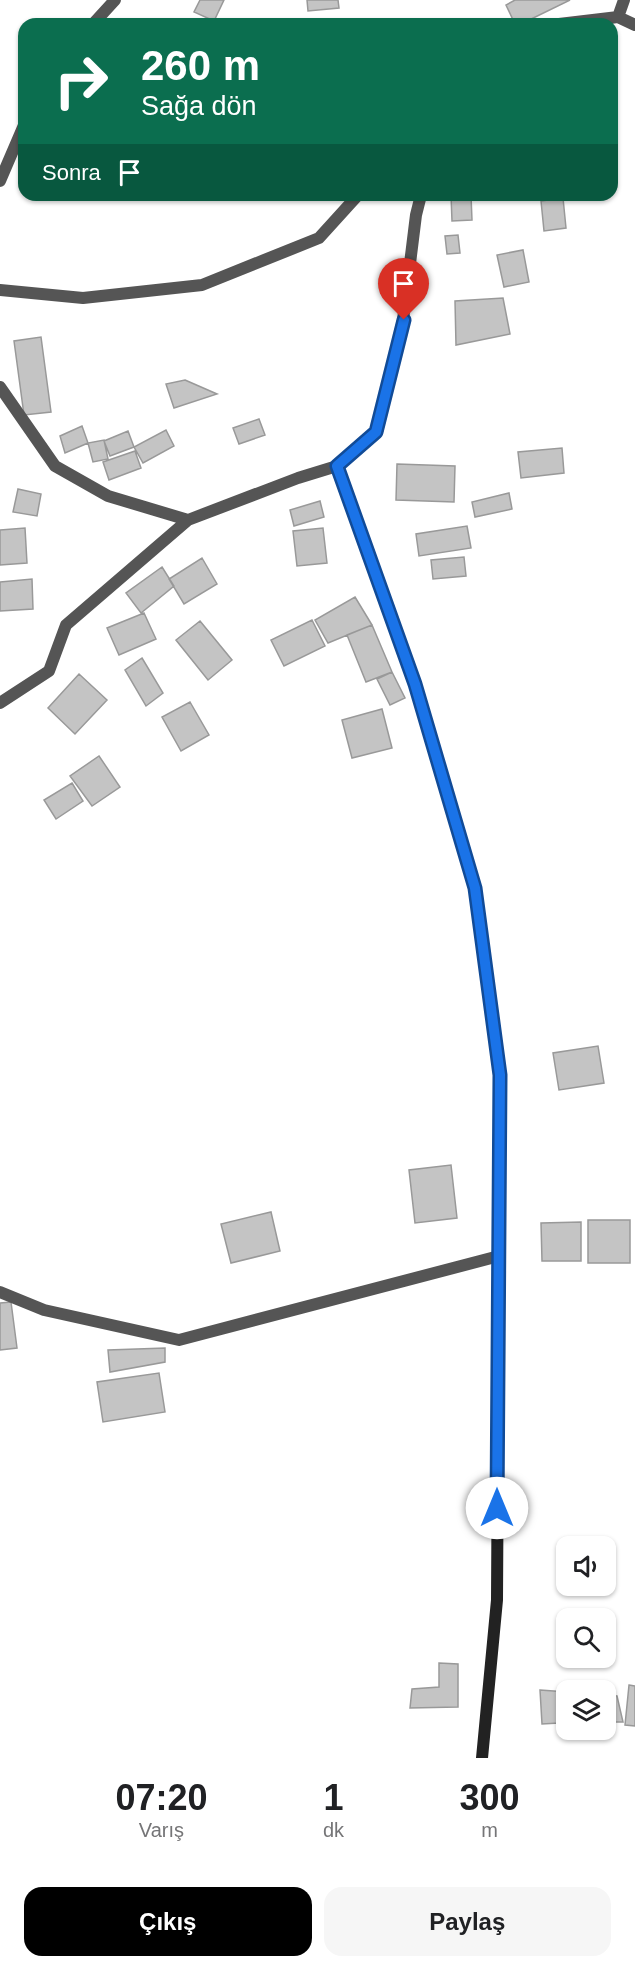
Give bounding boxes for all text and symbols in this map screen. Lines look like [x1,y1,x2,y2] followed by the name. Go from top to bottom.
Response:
[42,42,120,120] icon: right
[141,42,260,89] text: 260 m
[141,91,257,121] text: Sağa dön
[113,156,146,189] icon: arrive
[42,160,101,185] text: Sonra
[378,258,429,320] pin
[387,267,420,300] icon: arrive
[465,1476,529,1540] position arrow
[556,1536,616,1740] map controls
[556,1536,616,1596] button: sound
[556,1608,616,1668] button: search
[556,1680,616,1740] button: layers
[115,1777,208,1818] text: 07:20
[323,1777,344,1818] text: 1
[459,1777,520,1818] text: 300
[139,1819,184,1841] text: Varış
[323,1819,344,1841] text: dk
[481,1819,498,1841] text: m
[24,1887,312,1956] button: Çıkış
[324,1887,611,1956] button: Paylaş

